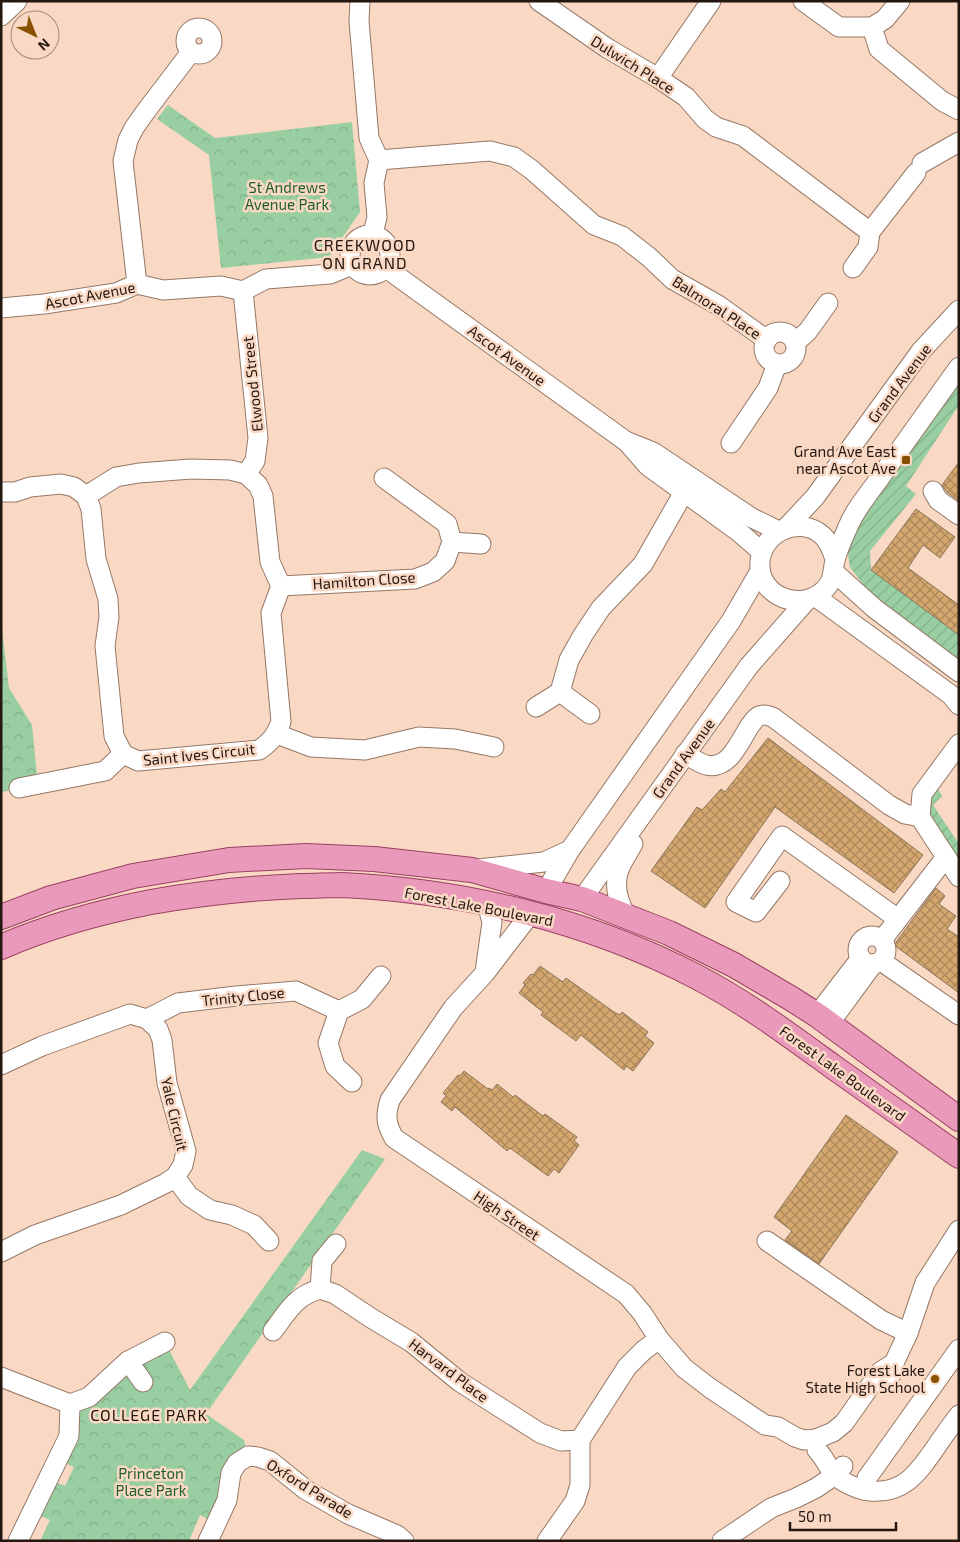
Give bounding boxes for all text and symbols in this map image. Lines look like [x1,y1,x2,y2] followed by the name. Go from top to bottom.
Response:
[10,10,60,60] north arrow
[588,31,678,97] street label: Dulwich Place
[35,35,54,55] text: N
[245,178,330,213] park label: St Andrews Avenue Park
[314,235,416,272] district label: CREEKWOOD ON GRAND
[669,272,765,342] street label: Balmoral Place
[43,277,137,313] street label: Ascot Avenue
[465,321,549,389] street label: Ascot Avenue
[238,335,266,432] street label: Elwood Street
[863,340,935,426] street label: Grand Avenue
[794,442,896,477] place label: Grand Ave East near Ascot Ave
[900,454,912,466] marker: Grand Ave East near Ascot Ave
[312,567,416,593] street label: Hamilton Close
[648,715,718,801] street label: Grand Avenue
[142,739,256,769] street label: Saint Ives Circuit
[403,883,555,929] street label: Forest Lake Boulevard
[201,983,285,1009] street label: Trinity Close
[777,1021,909,1125] street label: Forest Lake Boulevard
[158,1075,192,1153] street label: Yale Circuit
[471,1186,544,1244] street label: High Street
[406,1334,492,1406] street label: Harvard Place
[805,1361,926,1396] place label: Forest Lake State High School
[929,1373,941,1385] marker: Forest Lake State High School
[90,1405,208,1424] district label: COLLEGE PARK
[264,1454,356,1522] street label: Oxford Parade
[116,1464,187,1499] park label: Princeton Place Park
[790,1500,896,1532] scale bar
[798,1507,832,1525] text: 50 m

